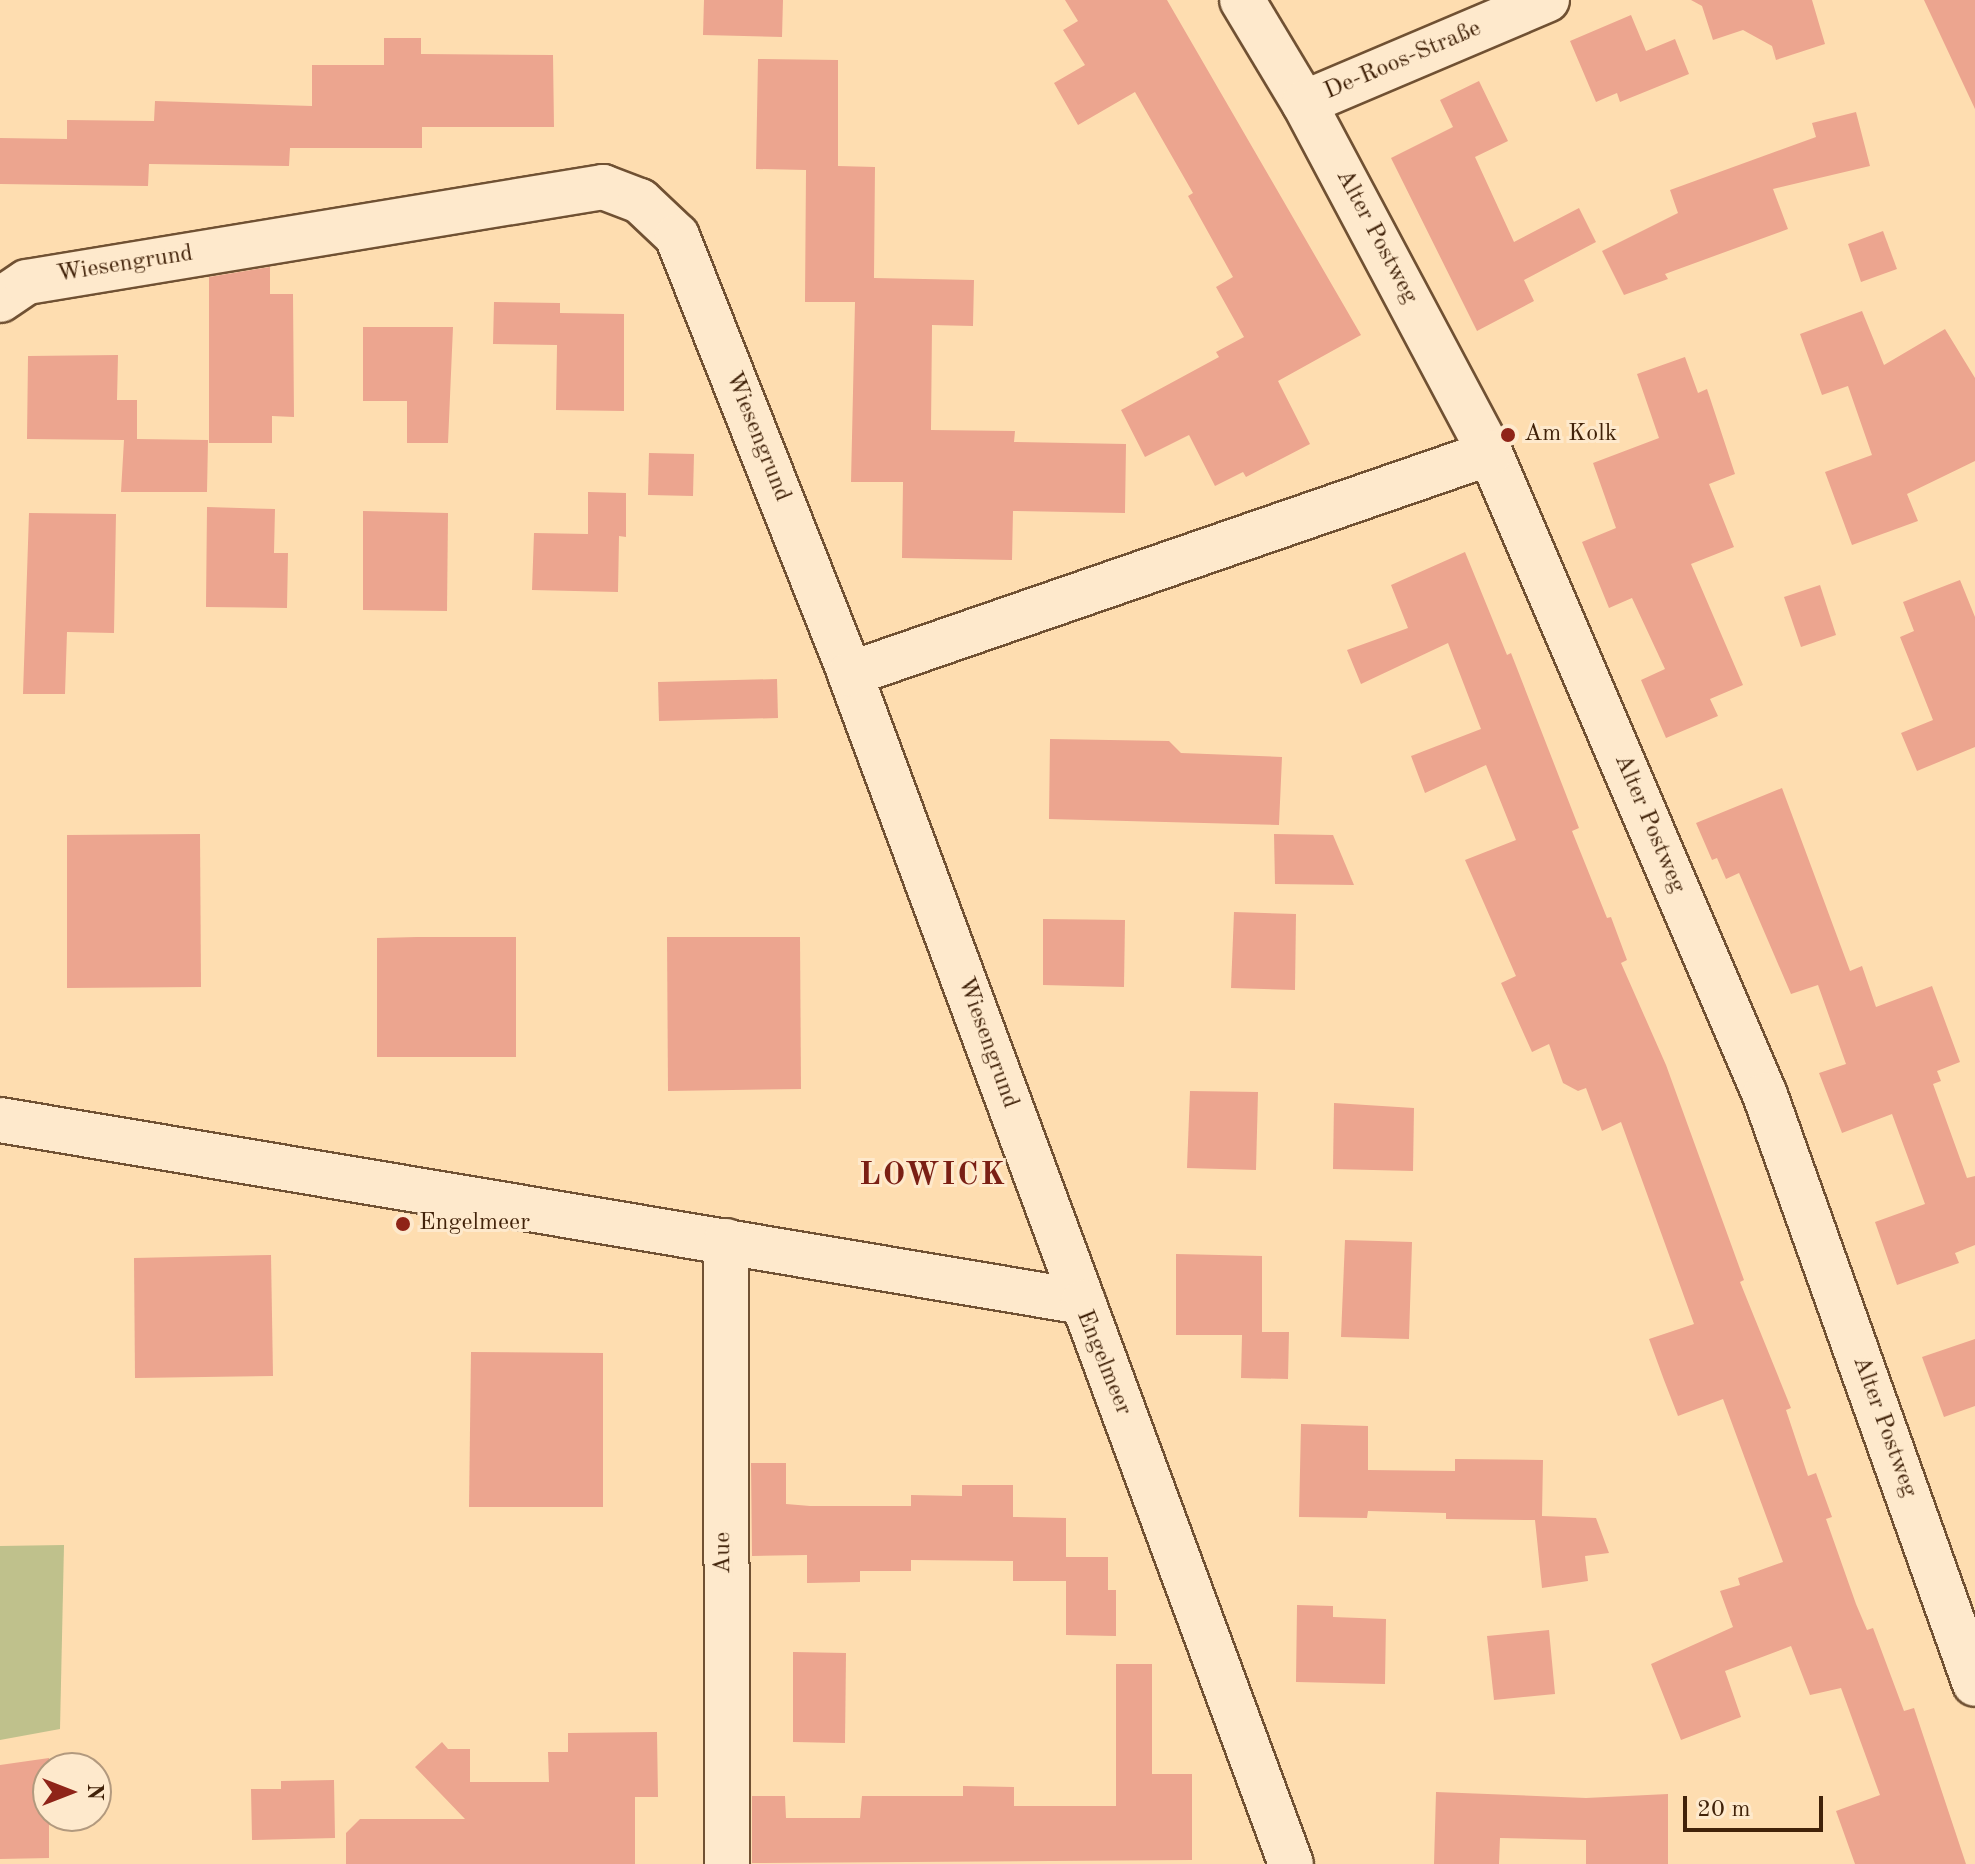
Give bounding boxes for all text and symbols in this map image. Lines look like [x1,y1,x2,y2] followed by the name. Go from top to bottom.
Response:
[1320,15,1486,107] street label: De-Roos-Straße
[1329,165,1423,309] street label: Alter Postweg
[55,240,195,290] street label: Wiesengrund
[718,368,796,506] street label: Wiesengrund
[1524,421,1617,449] place label: Am Kolk
[1499,426,1517,444] marker: Am Kolk
[1607,750,1691,898] street label: Alter Postweg
[950,973,1024,1113] street label: Wiesengrund
[859,1157,1007,1195] district label: LOWICK
[419,1210,530,1238] place label: Engelmeer
[394,1215,412,1233] marker: Engelmeer
[1069,1306,1137,1420] street label: Engelmeer
[1845,1353,1923,1501] street label: Alter Postweg
[710,1532,738,1574] street label: Aue
[32,1752,112,1832] north arrow
[1687,1780,1827,1830] scale bar
[83,1784,105,1800] text: N
[1697,1798,1751,1822] text: 20 m

